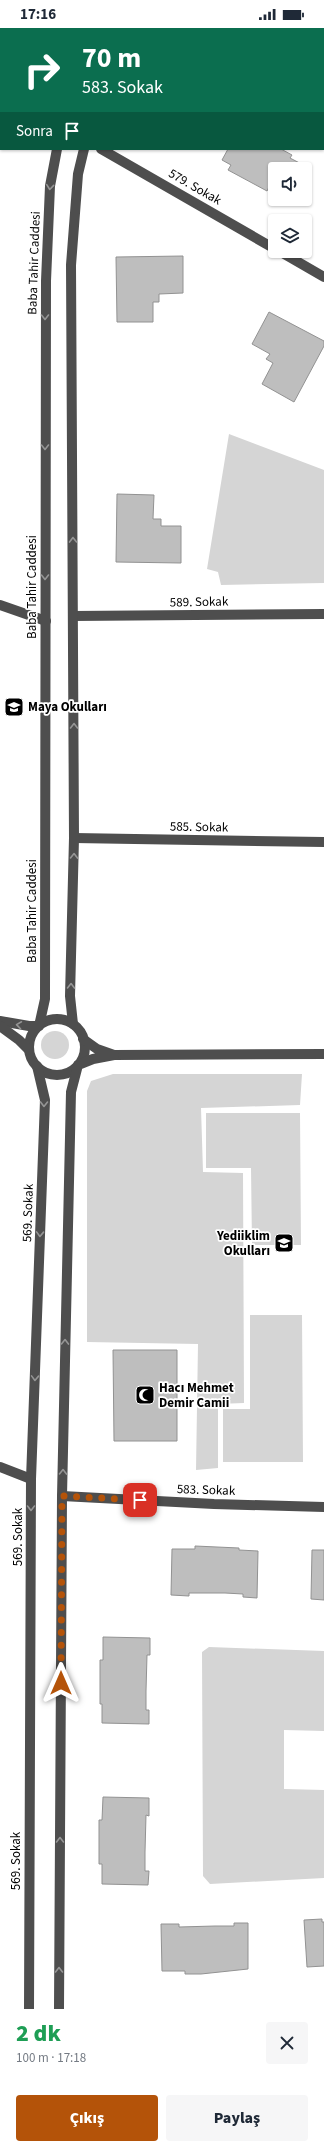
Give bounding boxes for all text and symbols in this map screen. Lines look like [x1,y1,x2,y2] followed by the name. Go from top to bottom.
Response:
[20,4,56,25] text: 17:16
[82,38,141,78] text: 70 m
[16,44,68,96] icon: right
[82,75,163,100] text: 583. Sokak
[61,120,83,142] icon: arrive
[16,121,53,142] text: Sonra
[268,162,312,258] map controls
[268,162,312,206] button: sound
[165,165,225,210] street label: 579. Sokak
[46,184,55,190] one-way arrow
[23,211,45,315] street label: Baba Tahir Caddesi
[268,214,312,258] button: layers
[41,314,49,320] one-way arrow
[41,444,49,450] one-way arrow
[23,535,41,639] street label: Baba Tahir Caddesi
[69,537,77,543] one-way arrow
[41,574,49,580] one-way arrow
[170,592,229,612] street label: 589. Sokak
[3,696,25,718] school or university icon: Maya Okulları
[28,698,107,716] place label: Maya Okulları
[70,723,78,729] one-way arrow
[170,817,229,837] street label: 585. Sokak
[70,853,78,859] one-way arrow
[23,859,41,963] street label: Baba Tahir Caddesi
[66,983,75,989] one-way arrow
[16,1021,22,1030] one-way arrow
[40,1101,48,1107] one-way arrow
[18,1183,38,1243] street label: 569. Sokak
[216,1227,270,1260] place label: Yediiklim Okulları
[36,1231,44,1237] one-way arrow
[273,1232,295,1254] school or university icon: Yediiklim Okulları
[61,1339,70,1345] one-way arrow
[30,1375,39,1381] one-way arrow
[159,1379,234,1412] place label: Hacı Mehmet Demir Camii
[134,1384,156,1406] mosque icon: Hacı Mehmet Demir Camii
[59,1469,67,1475] one-way arrow
[176,1480,236,1500] street label: 583. Sokak
[123,1483,157,1517] pin
[129,1489,151,1511] icon: arrive
[27,1505,35,1511] one-way arrow
[9,1507,27,1566] street label: 569. Sokak
[40,1662,82,1704] position arrow
[7,1831,25,1890] street label: 569. Sokak
[56,1837,64,1843] one-way arrow
[55,1967,63,1973] one-way arrow
[16,2016,61,2051] text: 2 dk
[266,2022,308,2064] button: close
[16,2049,86,2067] text: 100 m · 17:18
[16,2095,158,2141] button: Çıkış
[166,2095,308,2141] button: Paylaş

